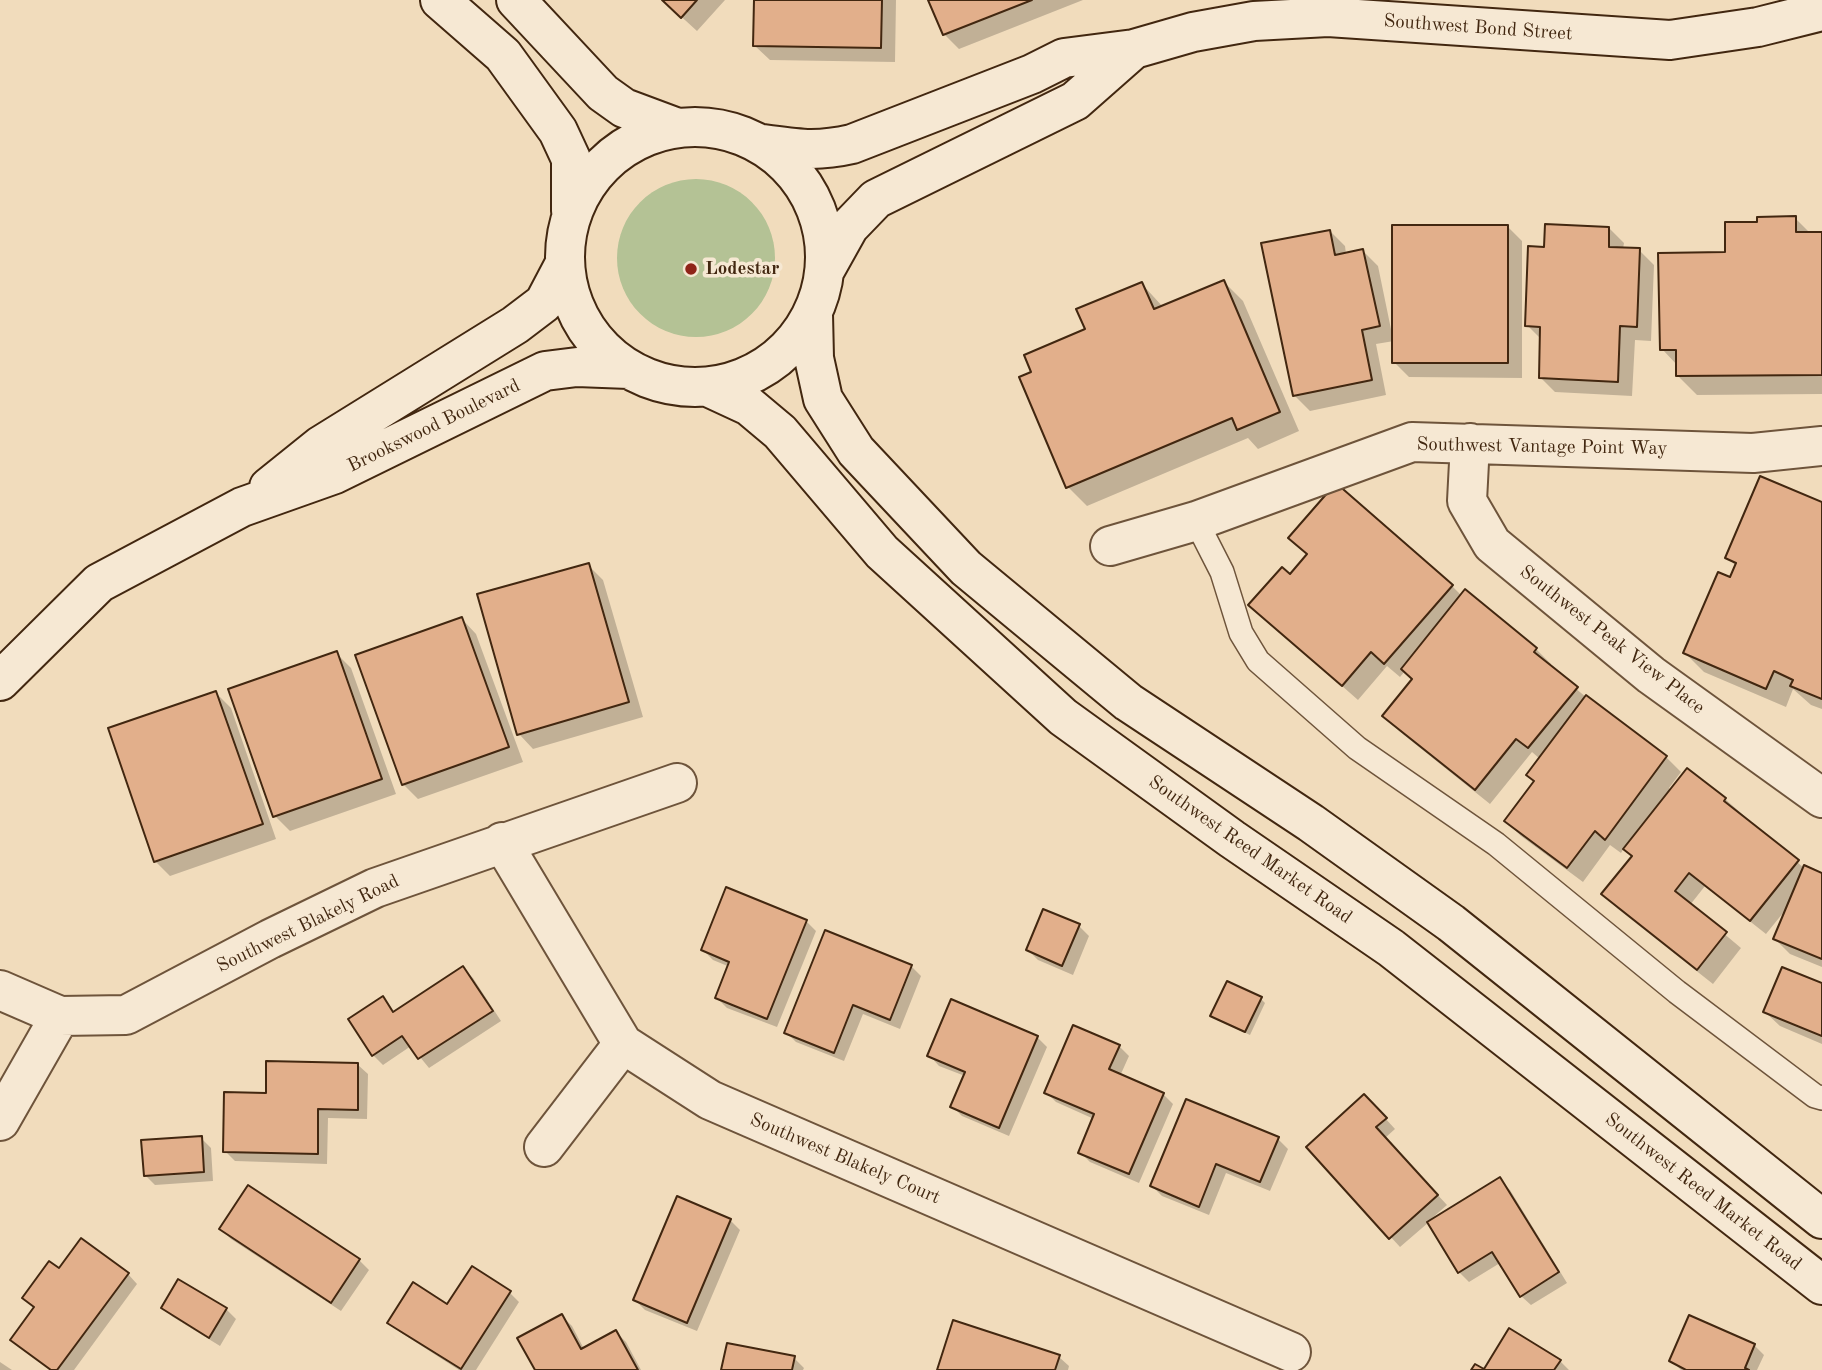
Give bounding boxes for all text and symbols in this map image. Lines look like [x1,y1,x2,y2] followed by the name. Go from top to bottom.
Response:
[1383,10,1573,46] street label: Southwest Bond Street
[705,258,779,280] place label: Lodestar
[683,261,699,277] marker: Lodestar
[344,374,524,478] street label: Brookswood Boulevard
[1416,433,1668,461] street label: Southwest Vantage Point Way
[1515,561,1709,719] street label: Southwest Peak View Place
[1144,771,1356,929] street label: Southwest Reed Market Road
[213,870,403,978] street label: Southwest Blakely Road
[1600,1108,1806,1276] street label: Southwest Reed Market Road
[746,1109,944,1209] street label: Southwest Blakely Court

